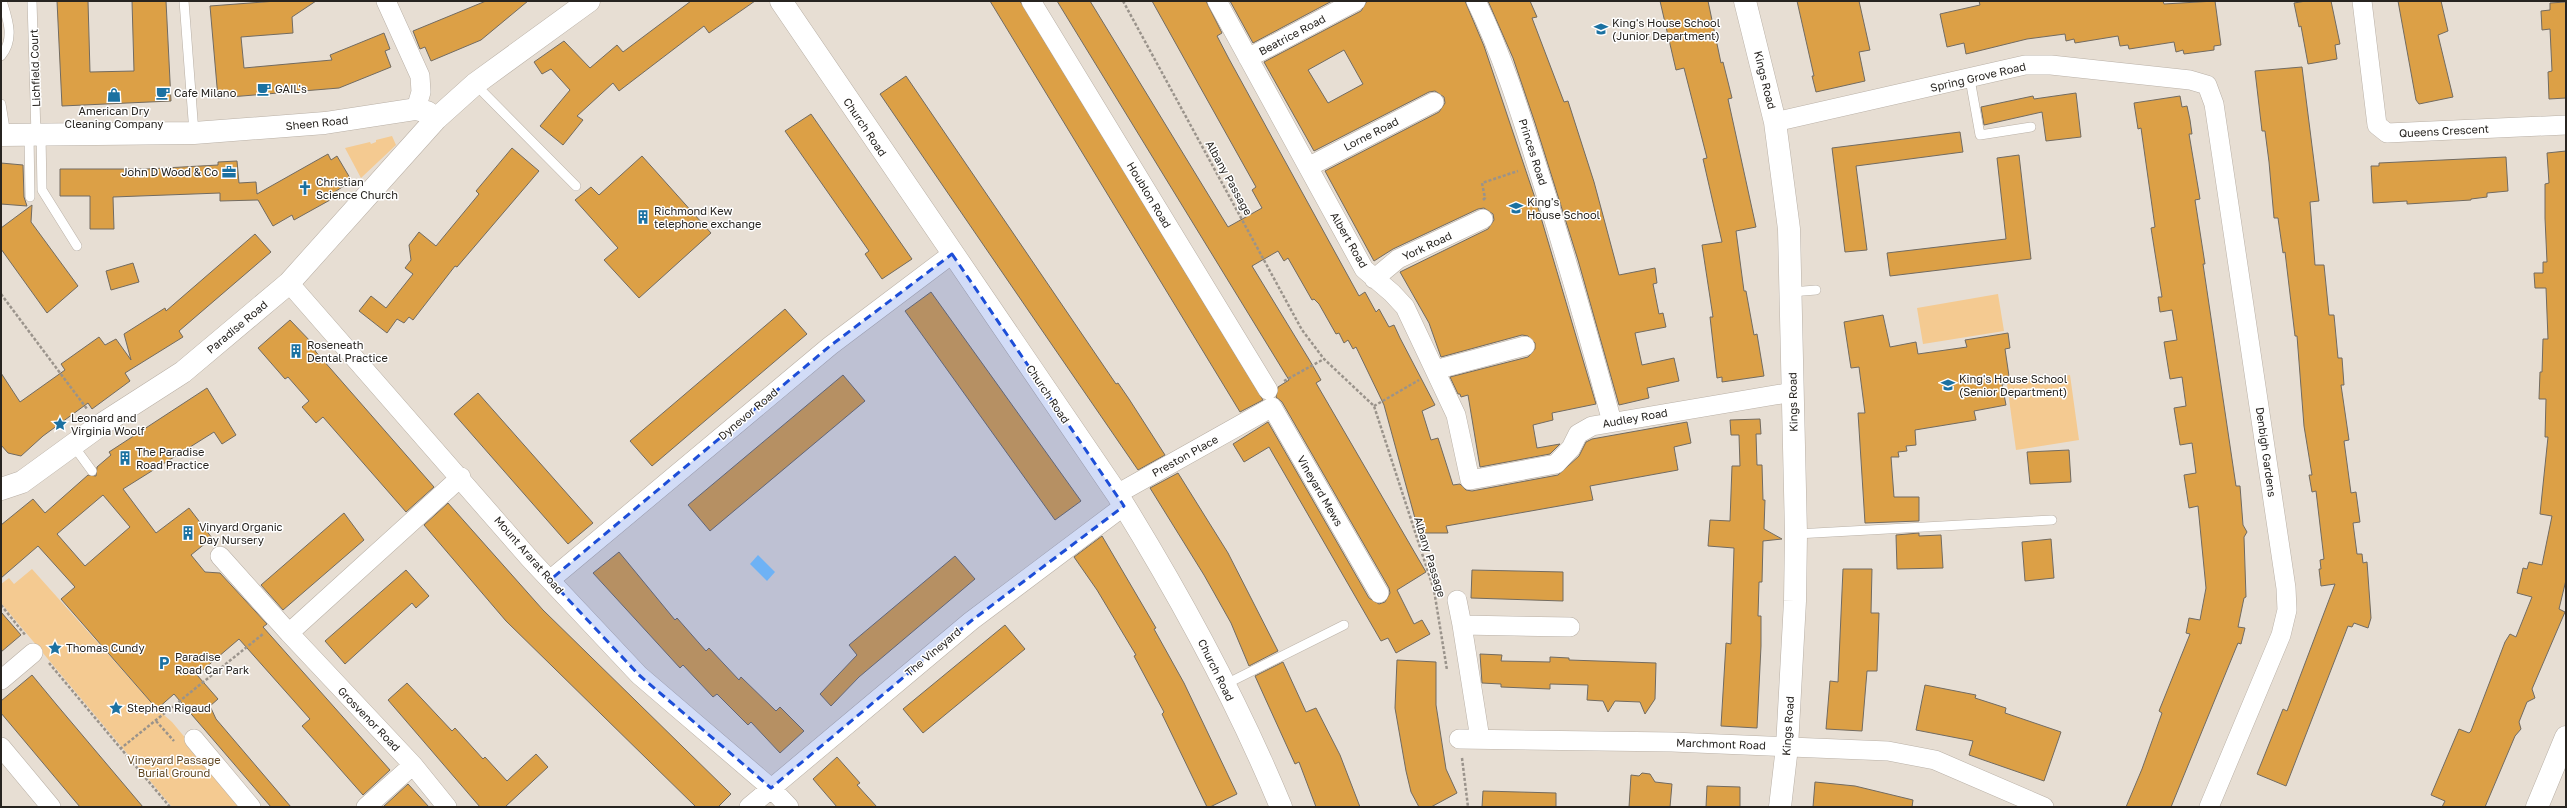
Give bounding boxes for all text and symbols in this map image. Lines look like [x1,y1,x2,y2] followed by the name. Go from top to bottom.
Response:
[1256,12,1327,58] street label: Beatrice Road
[1612,16,1721,42] place label: King's House School (Junior Department)
[1593,21,1609,37] school or university icon: King's House School (Junior Department)
[27,29,42,107] street label: Lichfield Court
[1752,49,1779,110] street label: Kings Road
[1929,59,2027,94] street label: Spring Grove Road
[256,81,272,97] cafe icon: GAIL's
[275,82,307,95] place label: GAIL's
[155,85,171,101] cafe icon: Cafe Milano
[174,86,237,99] place label: Cafe Milano
[106,87,122,103] shop icon: American Dry Cleaning Company
[841,95,890,158] street label: Church Road
[65,104,163,130] place label: American Dry Cleaning Company
[285,113,349,132] street label: Sheen Road
[1341,114,1400,153] street label: Lorne Road
[1517,117,1550,187] street label: Princes Road
[2399,122,2489,139] street label: Queens Crescent
[1204,138,1255,217] street label: Albany Passage
[1125,159,1174,230] street label: Houblon Road
[221,164,237,180] office icon: John D Wood & Co
[122,165,218,178] place label: John D Wood & Co
[316,175,398,201] place label: Christian Science Church
[297,180,313,196] church icon: Christian Science Church
[1527,195,1601,221] place label: King's House School
[1508,200,1524,216] school or university icon: King's House School
[654,204,761,230] place label: Richmond Kew telephone exchange
[635,209,651,225] building icon: Richmond Kew telephone exchange
[1328,209,1371,270] street label: Albert Road
[1400,228,1454,263] street label: York Road
[204,297,270,356] street label: Paradise Road
[307,338,388,364] place label: Roseneath Dental Practice
[288,343,304,359] building icon: Roseneath Dental Practice
[1024,362,1073,425] street label: Church Road
[1785,372,1800,432] street label: Kings Road
[1959,372,2068,398] place label: King's House School (Senior Department)
[1940,377,1956,393] school or university icon: King's House School (Senior Department)
[715,385,780,442] street label: Dynevor Road
[1601,405,1669,430] street label: Audley Road
[2254,406,2279,498] street label: Denbigh Gardens
[71,411,145,437] place label: Leonard and Virginia Woolf
[52,416,68,432] place icon: Leonard and Virginia Woolf
[1149,432,1220,479] street label: Preston Place
[136,445,209,471] place label: The Paradise Road Practice
[117,450,133,466] building icon: The Paradise Road Practice
[1295,453,1346,529] street label: Vineyard Mews
[492,513,567,596] street label: Mount Ararat Road
[1412,515,1449,599] street label: Albany Passage
[199,520,283,546] place label: Vinyard Organic Day Nursery
[180,525,196,541] building icon: Vinyard Organic Day Nursery
[902,624,963,679] street label: The Vineyard
[1196,637,1237,703] street label: Church Road
[47,640,63,656] place icon: Thomas Cundy
[66,641,145,654] place label: Thomas Cundy
[175,650,249,676] place label: Paradise Road Car Park
[156,655,172,671] parking icon: Paradise Road Car Park
[335,684,403,753] street label: Grosvenor Road
[1779,696,1796,756] street label: Kings Road
[108,700,124,716] place icon: Stephen Rigaud
[127,701,211,714] place label: Stephen Rigaud
[1676,735,1766,752] street label: Marchmont Road
[127,753,221,779] park label: Vineyard Passage Burial Ground

